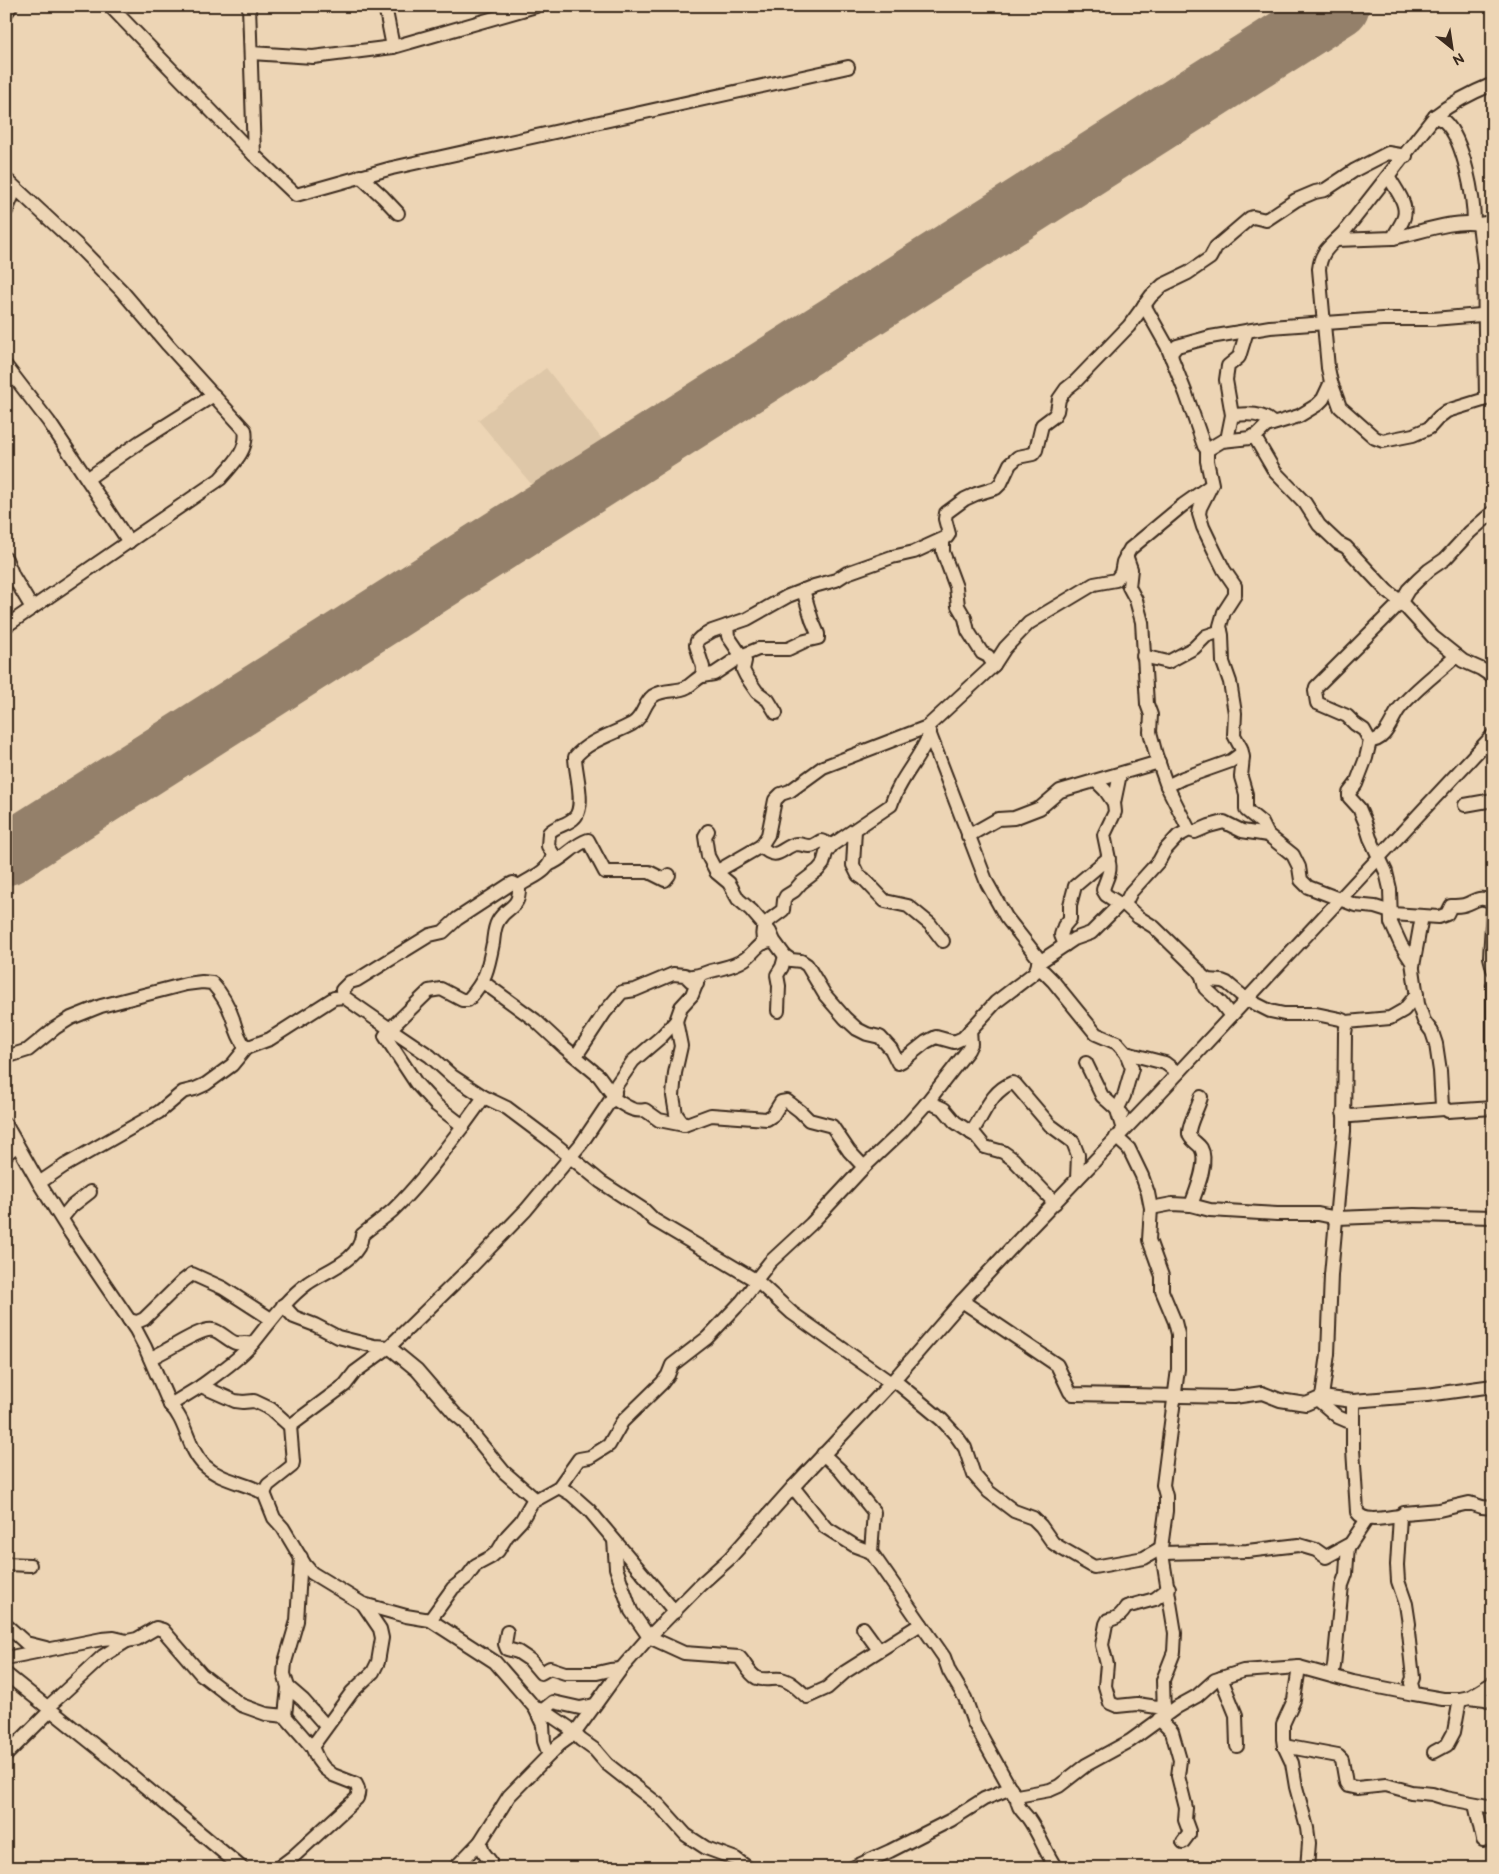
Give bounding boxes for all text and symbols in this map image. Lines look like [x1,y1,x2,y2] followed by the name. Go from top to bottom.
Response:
[1426,22,1476,72] north arrow
[1449,49,1467,69] text: N

